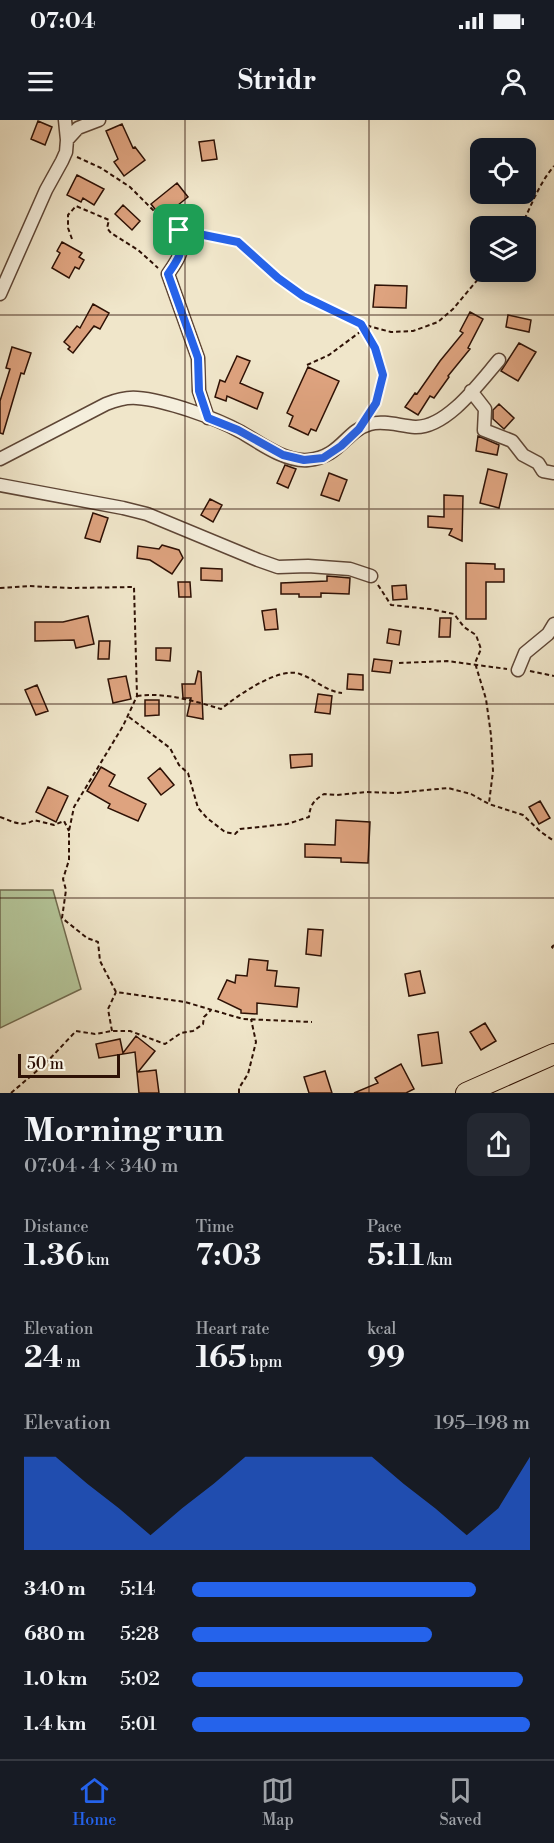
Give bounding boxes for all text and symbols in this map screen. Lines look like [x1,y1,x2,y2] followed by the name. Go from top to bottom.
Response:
[30,8,95,35] text: 07:04
[238,64,316,98] text: Stridr
[24,65,57,98] icon: menu
[497,65,530,98] icon: person
[470,138,536,282] map controls
[470,138,536,204] button: locate
[153,204,204,255] pin
[162,213,195,246] icon: arrive
[470,216,536,282] button: layers
[18,1051,120,1079] scale bar
[27,1054,64,1074] text: 50 m
[24,1111,224,1152] text: Morning run
[467,1113,530,1176] button: share
[24,1154,178,1179] text: 07:04 · 4 × 340 m
[24,1217,89,1237] text: Distance
[196,1217,234,1237] text: Time
[367,1217,402,1237] text: Pace
[24,1237,84,1275] text: 1.36
[196,1237,261,1275] text: 7:03
[367,1237,424,1275] text: 5:11
[84,1250,110,1270] text: km
[424,1250,453,1270] text: /km
[24,1319,93,1339] text: Elevation
[196,1319,270,1339] text: Heart rate
[367,1319,396,1339] text: kcal
[24,1339,63,1377] text: 24
[196,1339,246,1377] text: 165
[367,1339,405,1377] text: 99
[63,1352,80,1372] text: m
[246,1352,282,1372] text: bpm
[24,1411,111,1436] text: Elevation
[434,1411,530,1436] text: 195–198 m
[24,1577,86,1602] text: 340 m
[120,1577,155,1602] text: 5:14
[24,1622,85,1647] text: 680 m
[120,1622,159,1647] text: 5:28
[24,1667,88,1692] text: 1.0 km
[120,1667,160,1692] text: 5:02
[24,1712,86,1737] text: 1.4 km
[120,1712,157,1737] text: 5:01
[73,1774,116,1830] tab: Home
[261,1774,294,1830] tab: Map
[439,1774,481,1830] tab: Saved

